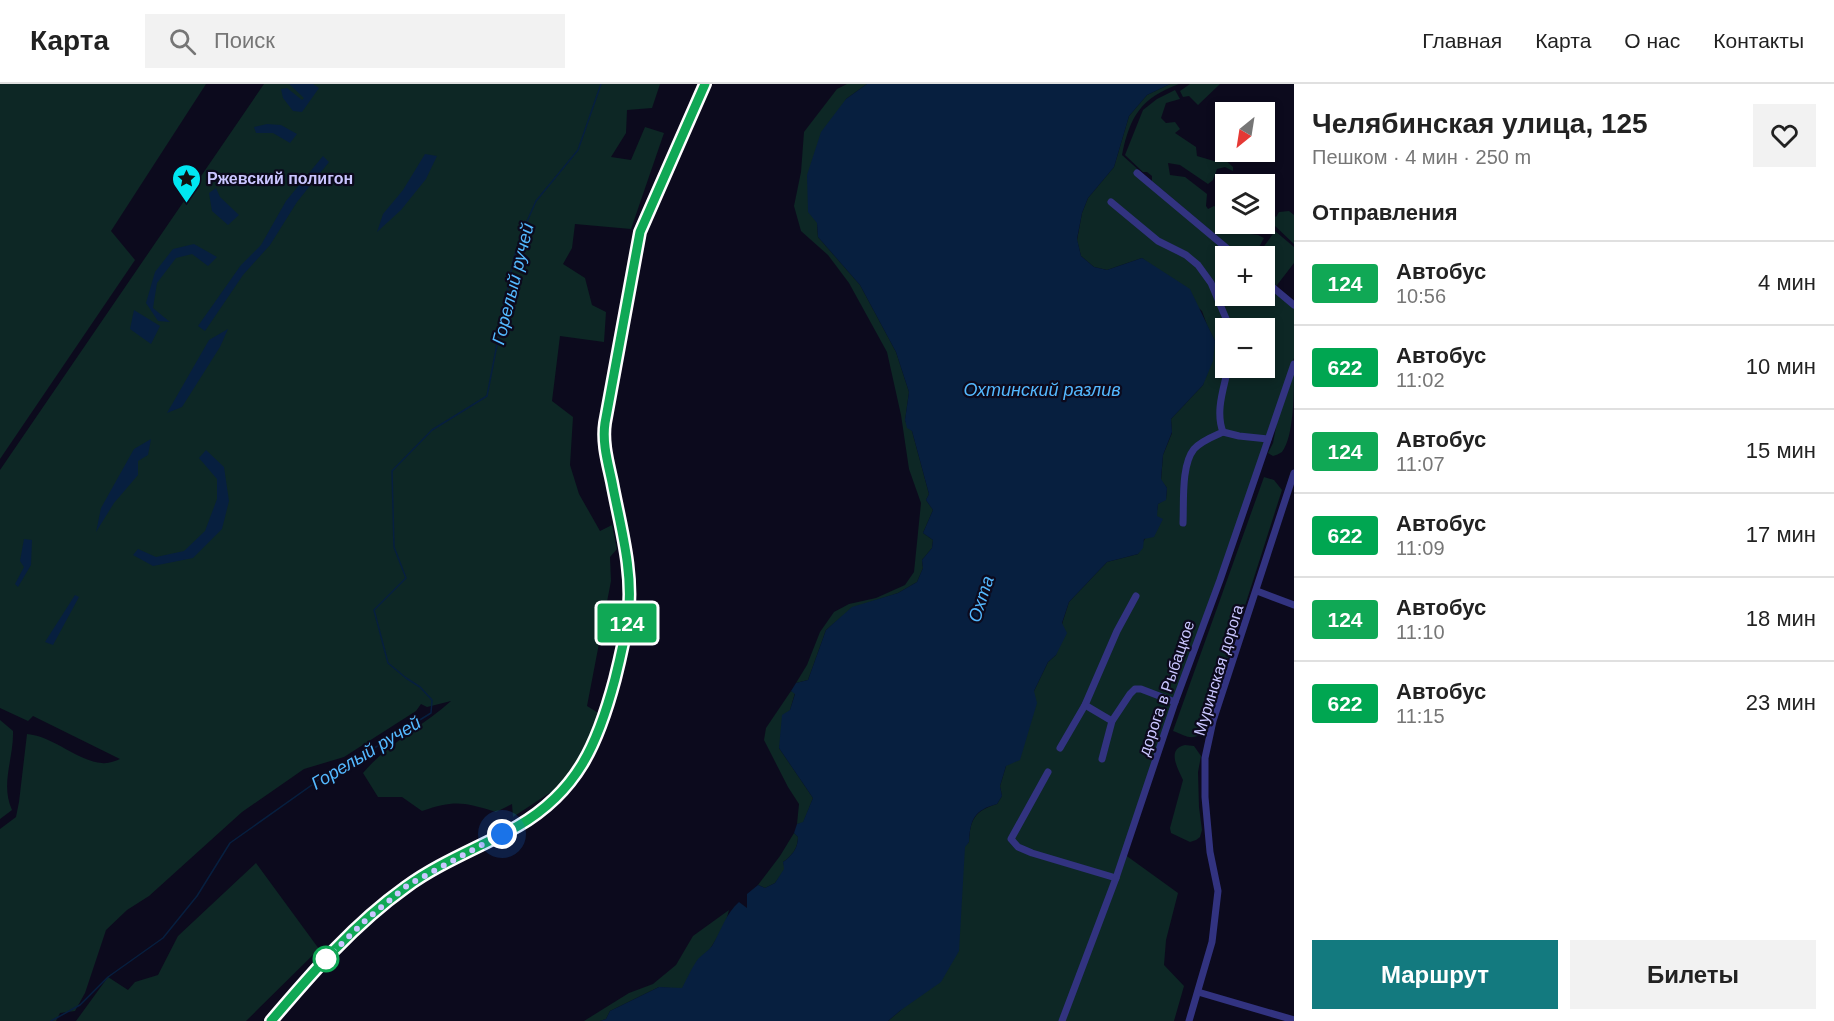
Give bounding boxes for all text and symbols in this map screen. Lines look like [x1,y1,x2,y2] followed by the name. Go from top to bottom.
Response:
[145,14,565,68] search box
[30,25,109,56] text: Карта
[166,25,199,58] icon: search
[214,28,275,53] text: Поиск
[1422,29,1502,52] text: Главная
[1535,29,1591,52] text: Карта
[1624,29,1680,52] text: О нас
[1713,29,1804,52] text: Контакты
[1215,102,1275,162] north arrow
[1215,102,1275,378] map controls
[1753,104,1816,167] button: heart
[1312,108,1648,139] text: Челябинская улица, 125
[1312,146,1531,168] text: Пешком · 4 мин · 250 m
[170,162,202,204] place icon: Ржевский полигон
[207,170,353,187] place label: Ржевский полигон
[1215,174,1275,234] button: layers
[1312,200,1458,225] text: Отправления
[488,221,538,347] water label: Горелый ручей
[1215,246,1275,306] button: +
[1396,259,1486,284] text: Автобус
[1758,270,1816,295] text: 4 мин
[1327,272,1363,295] text: 124
[1396,285,1446,307] text: 10:56
[1215,318,1275,378] button: −
[1396,343,1486,368] text: Автобус
[1746,354,1816,379] text: 10 мин
[1327,356,1363,379] text: 622
[1396,369,1445,391] text: 11:02
[963,380,1121,400] water label: Охтинский разлив
[1396,427,1486,452] text: Автобус
[1746,438,1816,463] text: 15 мин
[1327,440,1363,463] text: 124
[1396,453,1445,475] text: 11:07
[1396,511,1486,536] text: Автобус
[1746,522,1816,547] text: 17 мин
[1327,524,1363,547] text: 622
[1396,537,1445,559] text: 11:09
[964,573,998,625] water label: Охта
[1396,595,1486,620] text: Автобус
[1191,603,1246,738] street label: Муринская дорога
[592,604,662,642] line badge: 124
[1746,606,1816,631] text: 18 мин
[1327,608,1363,631] text: 124
[609,612,645,635] text: 124
[1135,618,1198,758] street label: дорога в Рыбацкое
[1396,621,1445,643] text: 11:10
[1396,679,1486,704] text: Автобус
[1746,690,1816,715] text: 23 мин
[1327,692,1363,715] text: 622
[1396,705,1445,727] text: 11:15
[308,712,424,794] water label: Горелый ручей
[487,819,517,849] your location
[1312,940,1558,1009] button: Маршрут
[1570,940,1816,1009] button: Билеты
[313,946,339,972] unlabelled marker

